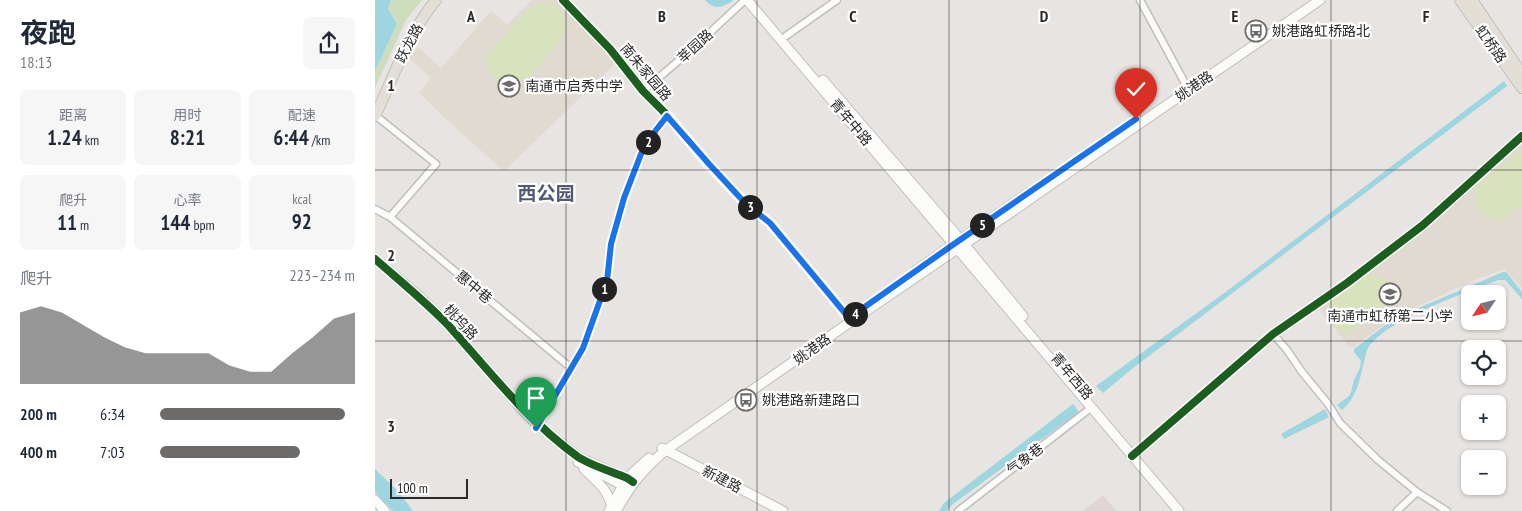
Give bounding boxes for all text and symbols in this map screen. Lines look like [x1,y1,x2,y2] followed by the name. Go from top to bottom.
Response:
[466,6,476,26] text: A
[658,6,666,26] text: B
[849,6,857,26] text: C
[1040,6,1049,26] text: D
[1232,6,1239,26] text: E
[1423,6,1430,26] text: F
[20,14,76,51] text: 夜跑
[303,17,355,69] button: share
[1244,19,1268,43] bus stop icon: 姚港路虹桥路北
[391,20,427,66] street label: 跃龙路
[1272,22,1370,40] place label: 姚港路虹桥路北
[1472,22,1510,66] street label: 虹桥路
[673,25,717,67] street label: 莘园路
[617,39,675,105] street label: 南朱家园路
[20,52,52,72] text: 18:13
[1172,67,1216,105] street label: 姚港路
[1115,68,1157,119] pin
[497,74,521,98] school or university icon: 南通市启秀中学
[387,75,395,95] text: 1
[1122,75,1150,103] icon: check
[525,77,623,95] place label: 南通市启秀中学
[826,95,876,149] street label: 青年中路
[59,106,87,124] text: 距离
[173,106,201,124] text: 用时
[288,106,316,124] text: 配速
[47,124,82,151] text: 1.24
[170,124,205,151] text: 8:21
[273,124,309,151] text: 6:44
[635,130,661,154] pin: 2
[82,131,99,149] text: km
[309,131,330,149] text: /km
[645,133,652,151] text: 2
[517,181,575,205] district label: 西公园
[292,190,311,208] text: kcal
[59,191,87,209] text: 爬升
[173,191,201,209] text: 心率
[737,194,763,220] pin: 3
[747,198,754,216] text: 3
[292,208,312,235] text: 92
[57,209,77,236] text: 11
[160,209,190,236] text: 144
[969,212,995,238] pin: 5
[77,216,89,234] text: m
[190,216,215,234] text: bpm
[979,216,986,234] text: 5
[387,245,395,265] text: 2
[290,265,355,285] text: 223–234 m
[452,267,496,307] street label: 惠中巷
[20,268,52,288] text: 爬升
[591,276,617,302] pin: 1
[601,280,608,298] text: 1
[1378,282,1402,306] school or university icon: 南通市虹桥第二小学
[1461,285,1506,330] north arrow
[1461,285,1506,495] map controls
[440,301,482,343] street label: 桃坞路
[843,302,867,326] pin: 4
[852,305,859,323] text: 4
[1327,307,1453,325] place label: 南通市虹桥第二小学
[790,330,834,368] street label: 姚港路
[1461,340,1506,385] button: locate
[1047,349,1097,403] street label: 青年西路
[515,377,557,428] pin
[522,384,550,412] icon: arrive
[734,388,758,412] bus stop icon: 姚港路新建路口
[762,391,860,409] place label: 姚港路新建路口
[1461,395,1506,440] button: +
[20,404,57,424] text: 200 m
[100,404,125,424] text: 6:34
[387,416,395,436] text: 3
[1003,439,1047,479] street label: 气象巷
[20,442,57,462] text: 400 m
[100,442,125,462] text: 7:03
[1461,450,1506,495] button: −
[699,461,745,497] street label: 新建路
[390,476,467,499] scale bar
[397,479,428,497] text: 100 m

